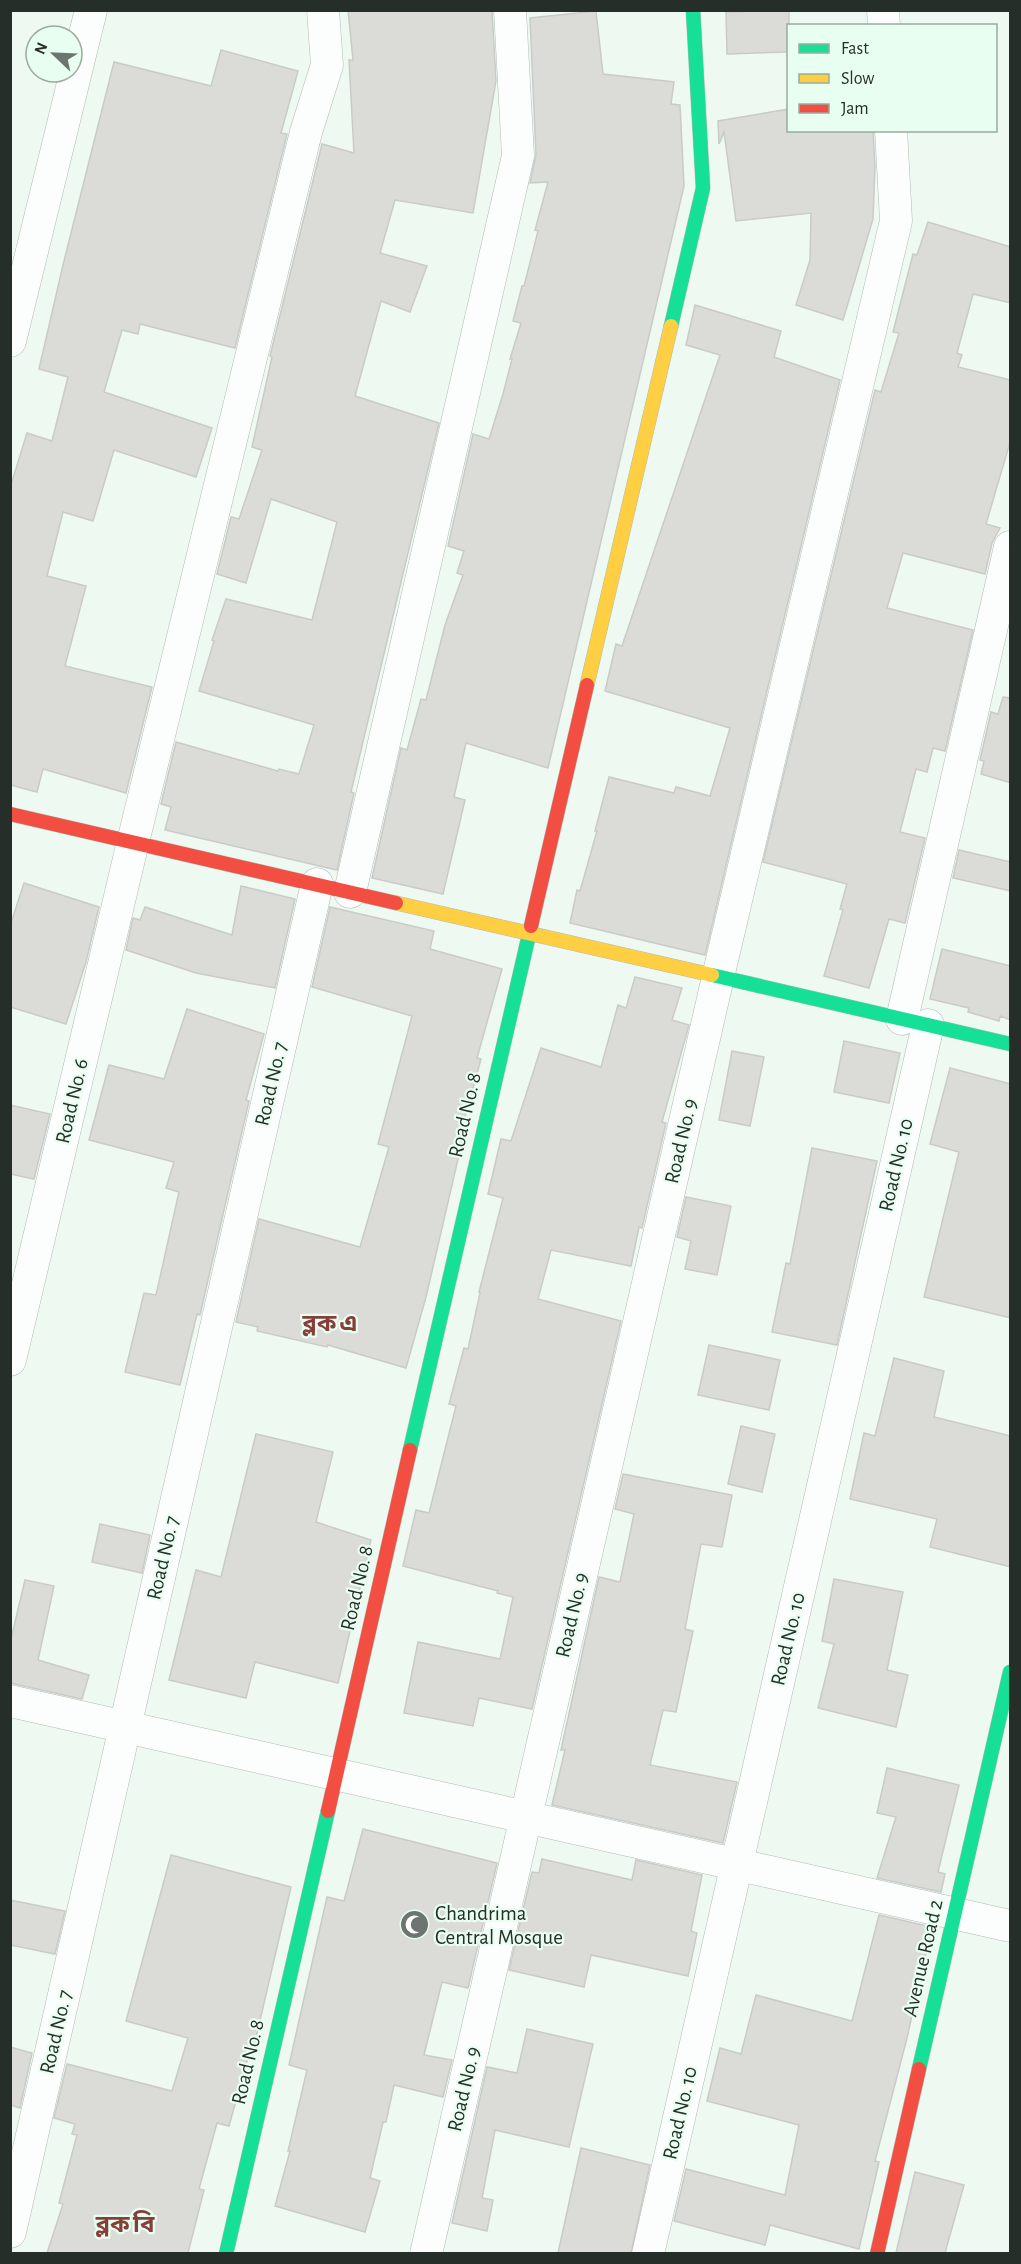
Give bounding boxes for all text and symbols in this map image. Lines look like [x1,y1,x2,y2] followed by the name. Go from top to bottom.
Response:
[24,24,84,84] north arrow
[787,24,997,132] legend
[32,40,51,57] text: N
[841,40,869,58] text: Fast
[841,70,874,88] text: Slow
[841,100,869,118] text: Jam
[251,1040,291,1128] street label: Road No. 7
[52,1056,92,1146] street label: Road No. 6
[445,1070,485,1160] street label: Road No. 8
[661,1096,701,1186] street label: Road No. 9
[875,1116,917,1214] street label: Road No. 10
[301,1312,358,1337] district label: ব্লক এ
[143,1514,183,1602] street label: Road No. 7
[337,1543,377,1633] street label: Road No. 8
[552,1570,592,1660] street label: Road No. 9
[767,1590,809,1688] street label: Road No. 10
[899,1897,947,2019] street label: Avenue Road 2
[435,1903,563,1948] place label: Chandrima Central Mosque
[398,1909,430,1941] mosque icon: Chandrima Central Mosque
[36,1988,76,2076] street label: Road No. 7
[228,2017,268,2107] street label: Road No. 8
[444,2044,484,2134] street label: Road No. 9
[659,2064,701,2162] street label: Road No. 10
[95,2210,155,2238] district label: ব্লক বি

